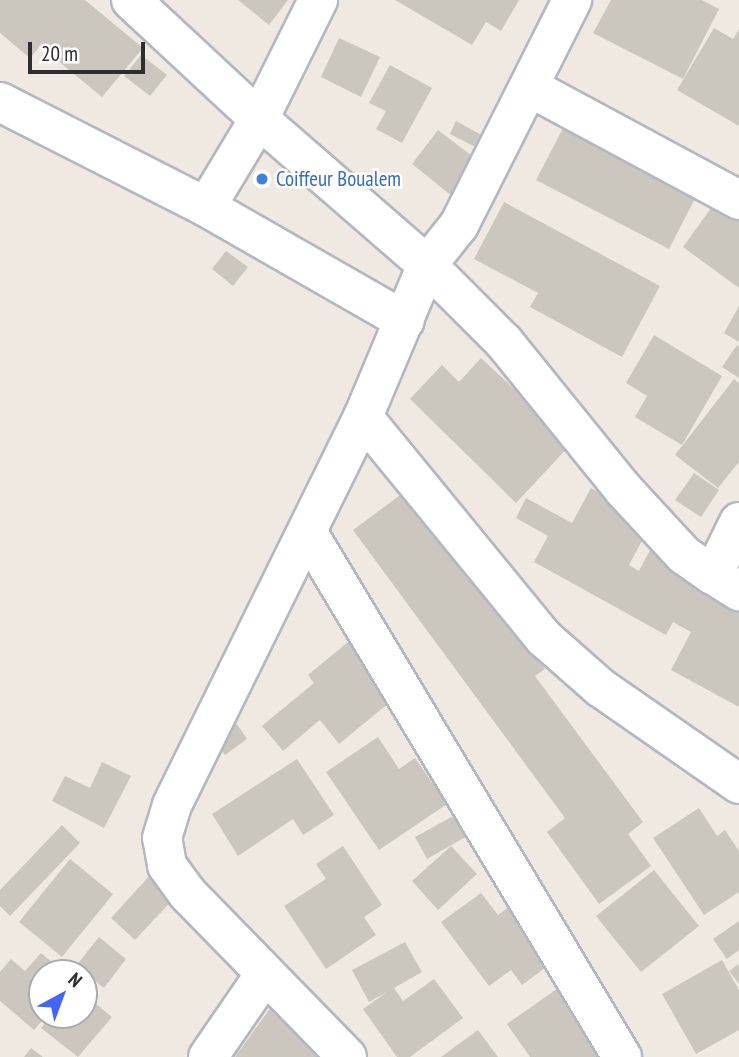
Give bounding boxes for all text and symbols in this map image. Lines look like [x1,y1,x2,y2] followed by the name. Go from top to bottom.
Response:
[32,28,149,72] scale bar
[41,40,78,67] text: 20 m
[276,166,401,192] place label: Coiffeur Boualem
[254,171,270,187] marker: Coiffeur Boualem
[28,959,98,1029] north arrow
[64,967,87,992] text: N

